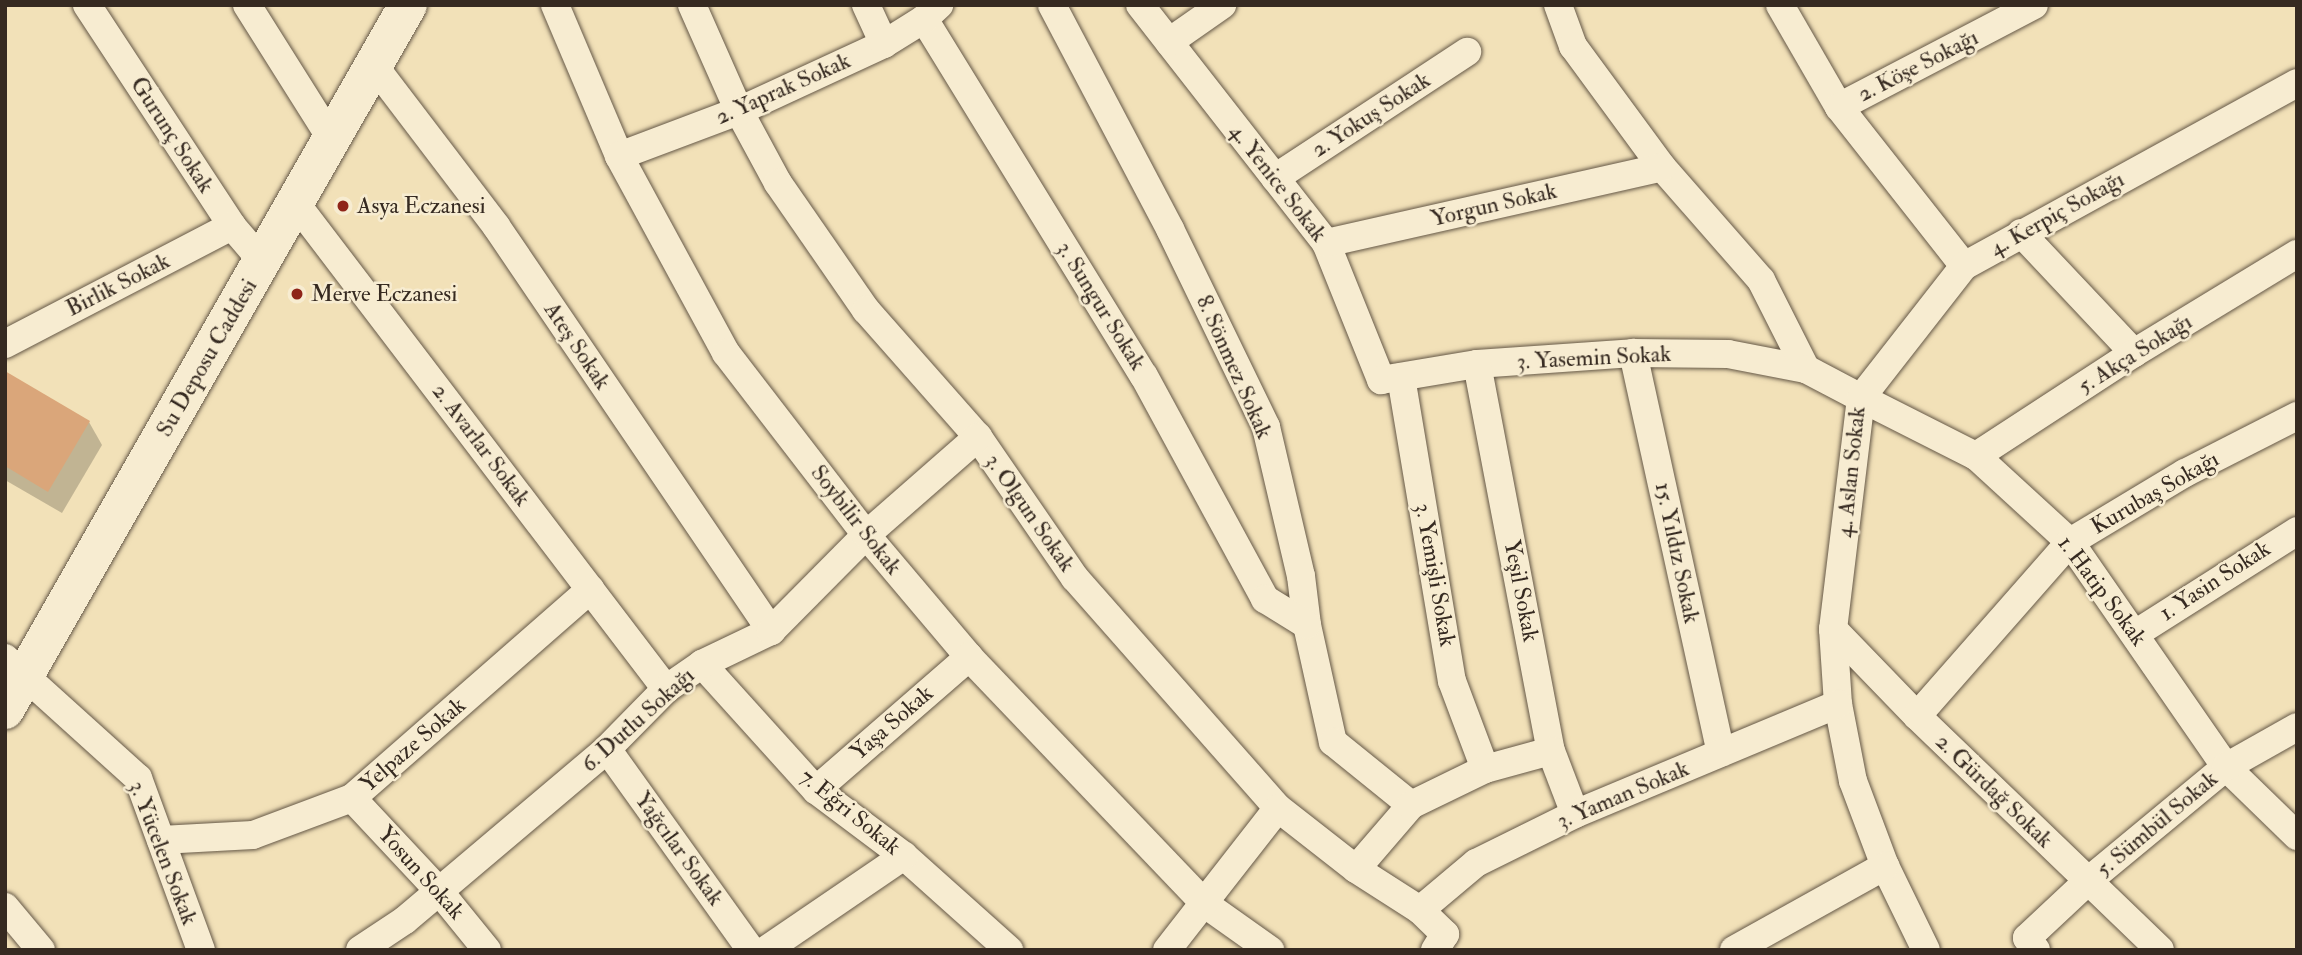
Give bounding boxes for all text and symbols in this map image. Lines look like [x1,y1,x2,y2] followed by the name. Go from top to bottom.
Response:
[1853,24,1983,108] street label: 2. Köşe Sokağı
[711,47,855,131] street label: 2. Yaprak Sokak
[1306,66,1436,164] street label: 2. Yokuş Sokak
[124,72,220,198] street label: Gurunç Sokak
[1223,119,1333,247] street label: 4. Yenice Sokak
[1985,166,2129,262] street label: 4. Kerpiç Sokağı
[1428,177,1560,233] street label: Yorgun Sokak
[357,192,486,220] place label: Asya Eczanesi
[335,198,351,214] marker: Asya Eczanesi
[1050,237,1152,375] street label: 3. Sungur Sokak
[62,247,174,323] street label: Birlik Sokak
[151,274,263,442] street label: Su Deposu Caddesi
[311,280,457,308] place label: Merve Eczanesi
[289,286,305,302] marker: Merve Eczanesi
[1190,291,1278,443] street label: 8. Sönmez Sokak
[538,297,616,395] street label: Ateş Sokak
[2073,308,2197,400] street label: 5. Akça Sokağı
[1516,340,1672,376] street label: 3. Yasemin Sokak
[426,378,536,512] street label: 2. Avarlar Sokak
[1830,405,1872,539] street label: 4. Aslan Sokak
[2086,445,2224,541] street label: Kurubaş Sokağı
[979,449,1081,577] street label: 3. Olgun Sokak
[805,460,907,580] street label: Soybilir Sokak
[1649,480,1705,626] street label: 15. Yıldız Sokak
[1409,501,1461,649] street label: 3. Yemişli Sokak
[2052,530,2152,652] street label: 1. Hatip Sokak
[2154,535,2276,627] street label: 1. Yasin Sokak
[1498,538,1544,644] street label: Yeşil Sokak
[576,662,700,778] street label: 6. Dutlu Sokağı
[845,680,939,766] street label: Yaşa Sokak
[355,692,471,798] street label: Yelpaze Sokak
[1930,728,2058,854] street label: 2. Gürdağ Sokak
[1553,755,1693,835] street label: 3. Yaman Sokak
[794,763,906,861] street label: 7. Eğri Sokak
[2091,765,2223,883] street label: 5. Sümbül Sokak
[123,777,203,929] street label: 3. Yücelen Sokak
[629,787,729,911] street label: Yağcılar Sokak
[372,821,470,925] street label: Yosun Sokak

